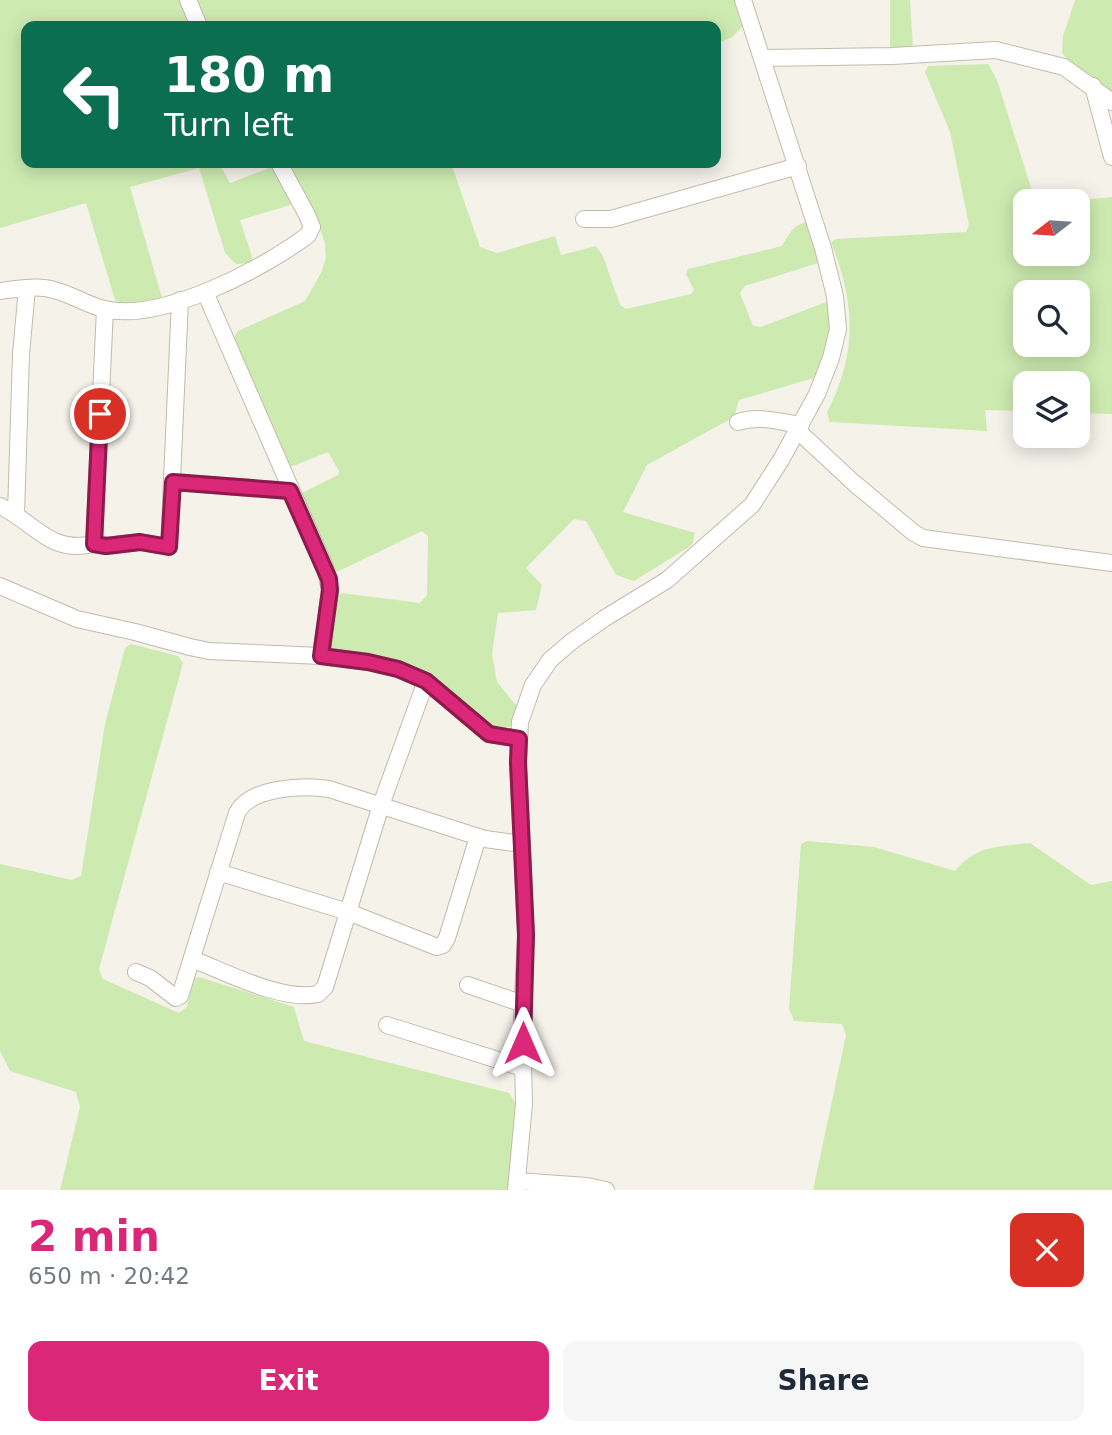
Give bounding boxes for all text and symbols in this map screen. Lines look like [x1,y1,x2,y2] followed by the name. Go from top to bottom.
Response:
[164,47,334,104] text: 180 m
[49,49,140,140] icon: left
[164,106,294,144] text: Turn left
[1013,189,1090,266] north arrow
[1013,189,1090,448] map controls
[1013,280,1090,357] button: search
[1013,371,1090,448] button: layers
[70,384,130,444] pin
[81,395,119,433] icon: arrive
[486,1006,560,1080] position arrow
[28,1212,160,1261] text: 2 min
[1010,1213,1084,1287] button: close
[28,1263,190,1289] text: 650 m · 20:42
[28,1341,549,1421] button: Exit
[563,1341,1084,1421] button: Share

